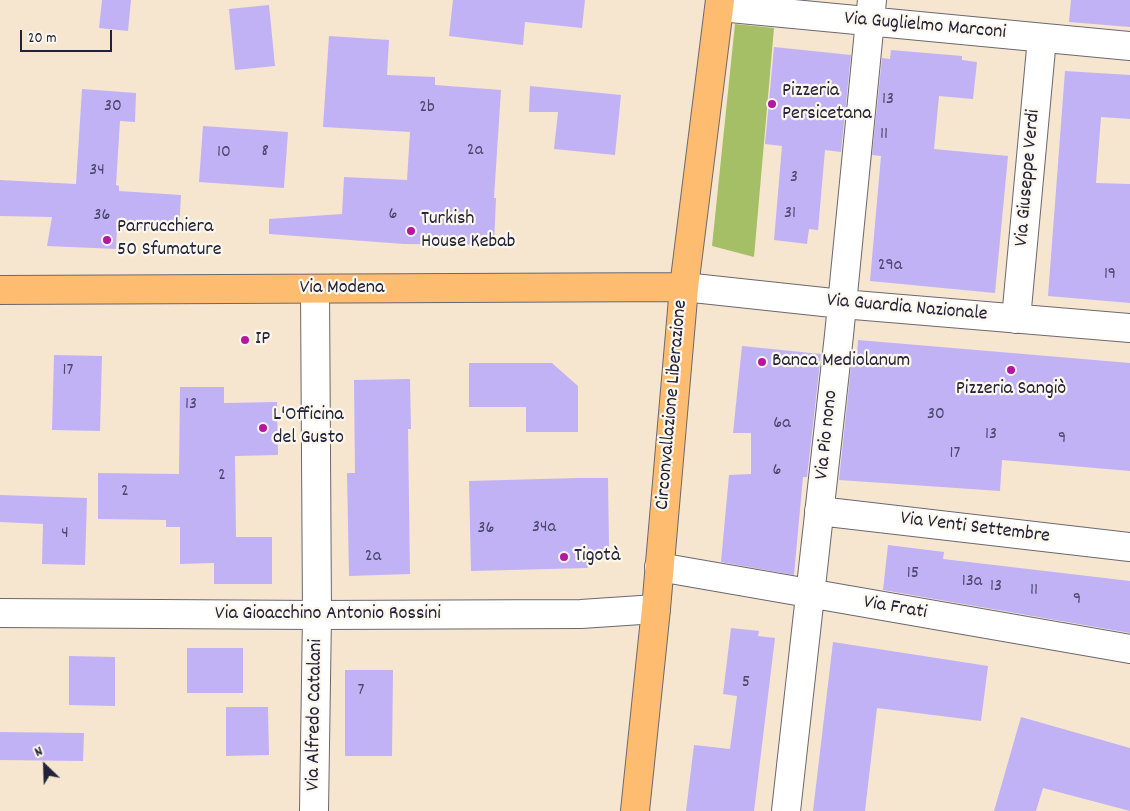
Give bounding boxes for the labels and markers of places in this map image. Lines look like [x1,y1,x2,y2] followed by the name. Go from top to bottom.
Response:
[782,80,872,127] place label: Pizzeria Persicetana
[766,98,778,110] marker: Pizzeria Persicetana
[421,208,515,255] place label: Turkish House Kebab
[117,216,222,263] place label: Parrucchiera 50 Sfumature
[405,225,417,237] marker: Turkish House Kebab
[101,234,113,246] marker: Parrucchiera 50 Sfumature
[255,328,270,352] place label: IP
[239,334,251,346] marker: IP
[772,350,910,374] place label: Banca Mediolanum
[756,356,768,368] marker: Banca Mediolanum
[1005,364,1017,376] marker: Pizzeria Sangiò
[956,378,1066,402] place label: Pizzeria Sangiò
[273,404,344,451] place label: L'Officina del Gusto
[257,422,269,434] marker: L'Officina del Gusto
[574,545,621,569] place label: Tigotà
[558,551,570,563] marker: Tigotà

